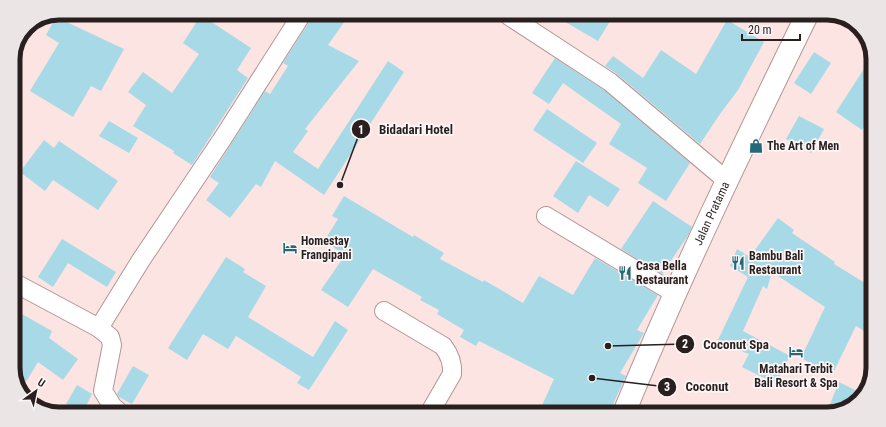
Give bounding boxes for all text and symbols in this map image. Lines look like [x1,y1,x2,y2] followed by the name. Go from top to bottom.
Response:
[742,16,800,42] scale bar
[748,23,772,37] text: 20 m
[351,117,462,142] callout: Bidadari Hotel
[379,122,453,137] text: Bidadari Hotel
[358,123,364,137] text: 1
[748,138,764,154] shop icon: The Art of Men
[767,139,839,153] place label: The Art of Men
[691,179,733,247] street label: Jalan Pratama
[301,234,352,262] place label: Homestay Frangipani
[282,240,298,256] hotel icon: Homestay Frangipani
[749,249,803,277] place label: Bambu Bali Restaurant
[730,255,746,271] restaurant icon: Bambu Bali Restaurant
[636,259,688,287] place label: Casa Bella Restaurant
[617,265,633,281] restaurant icon: Casa Bella Restaurant
[675,332,777,357] callout: Coconut Spa
[682,337,688,351] text: 2
[703,337,769,352] text: Coconut Spa
[788,344,804,360] hotel icon: Matahari Terbit Bali Resort & Spa
[754,362,838,390] place label: Matahari Terbit Bali Resort & Spa
[16,371,56,411] north arrow
[657,374,736,399] callout: Coconut
[35,376,47,390] text: U
[685,379,729,394] text: Coconut
[664,380,670,394] text: 3

